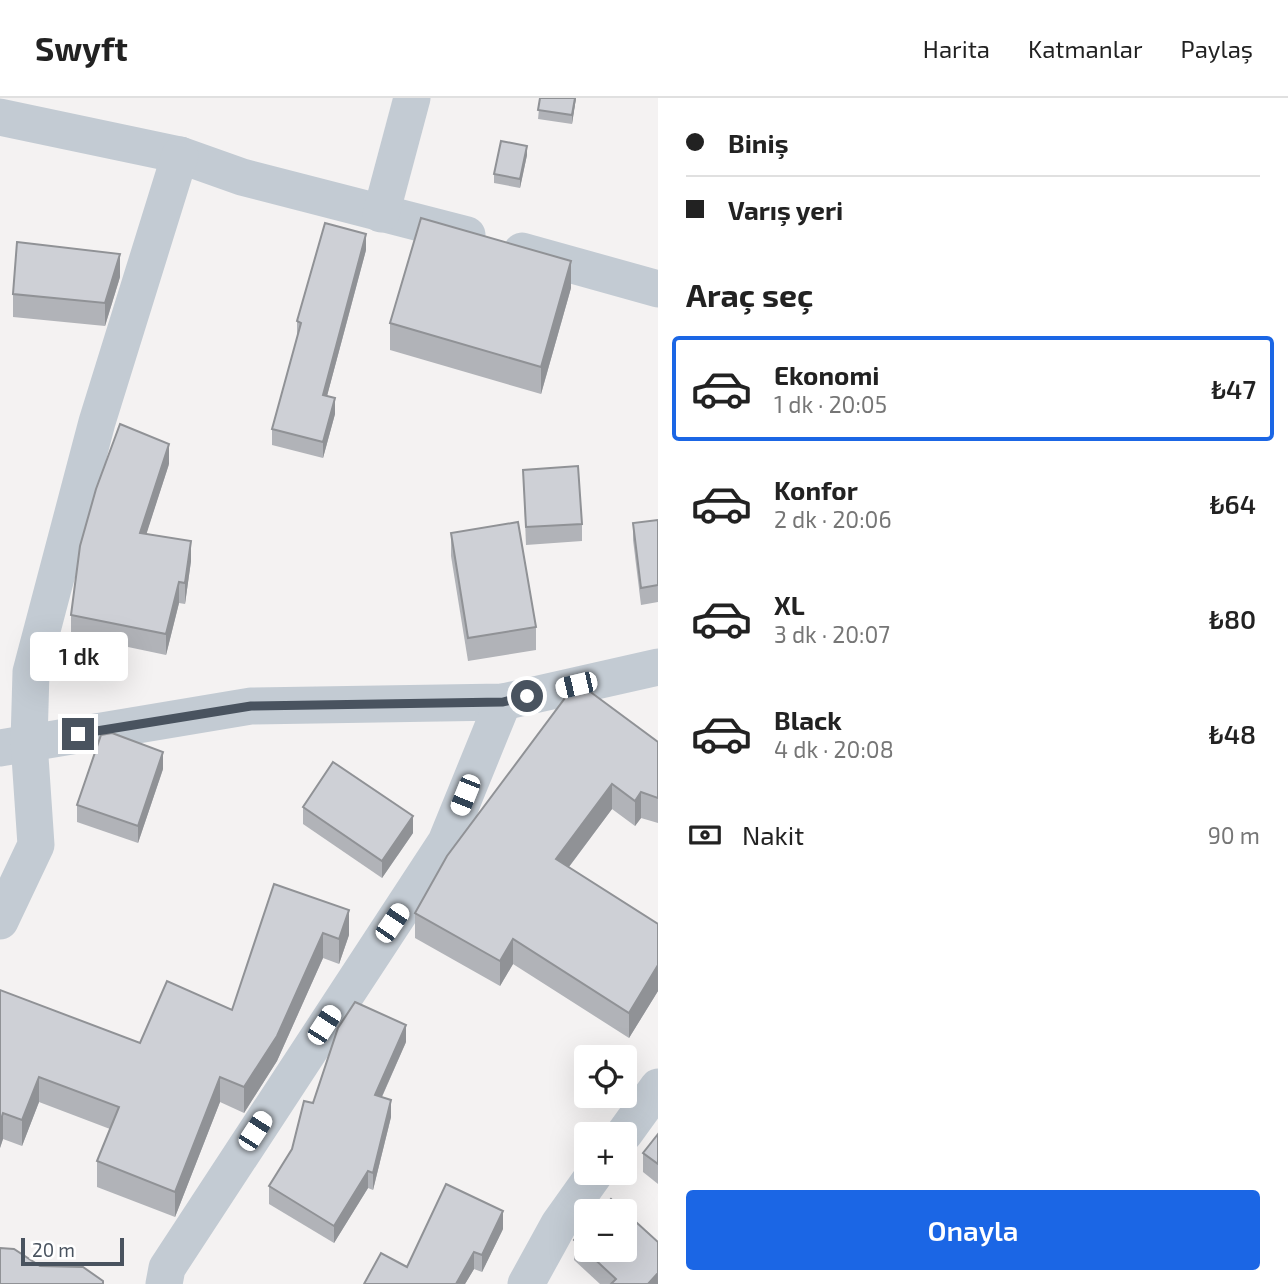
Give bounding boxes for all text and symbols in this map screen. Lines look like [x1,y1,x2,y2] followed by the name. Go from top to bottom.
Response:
[35,28,128,68] text: Swyft
[923,34,990,63] text: Harita
[1028,34,1143,63] text: Katmanlar
[1181,34,1253,63] text: Paylaş
[728,127,788,158] text: Biniş
[728,194,843,225] text: Varış yeri
[686,275,813,313] text: Araç seç
[690,357,753,420] icon: car
[774,359,880,390] text: Ekonomi
[1211,373,1256,404] text: ₺47
[774,390,887,418] text: 1 dk · 20:05
[690,472,753,535] icon: car
[774,474,858,505] text: Konfor
[1210,488,1256,519] text: ₺64
[774,505,892,533] text: 2 dk · 20:06
[690,587,753,650] icon: car
[774,589,805,620] text: XL
[1209,603,1256,634] text: ₺80
[774,620,890,648] text: 3 dk · 20:07
[29,632,127,682] callout: 1 dk
[59,642,99,670] text: 1 dk
[554,670,599,700] car
[511,680,543,712] route start
[690,702,753,765] icon: car
[774,704,842,735] text: Black
[62,718,94,750] route end
[1209,718,1256,749] text: ₺48
[774,735,894,763] text: 4 dk · 20:08
[448,772,483,818] car
[686,816,724,854] icon: cash
[742,819,804,850] text: Nakit
[1208,821,1260,849] text: 90 m
[372,900,413,946] car
[304,1002,345,1048] car
[574,1045,637,1262] map controls
[574,1045,637,1108] button: locate
[235,1108,276,1154] car
[574,1122,637,1185] button: +
[686,1190,1260,1270] button: Onayla
[574,1199,637,1262] button: −
[21,1235,124,1267] scale bar
[32,1238,75,1261] text: 20 m

